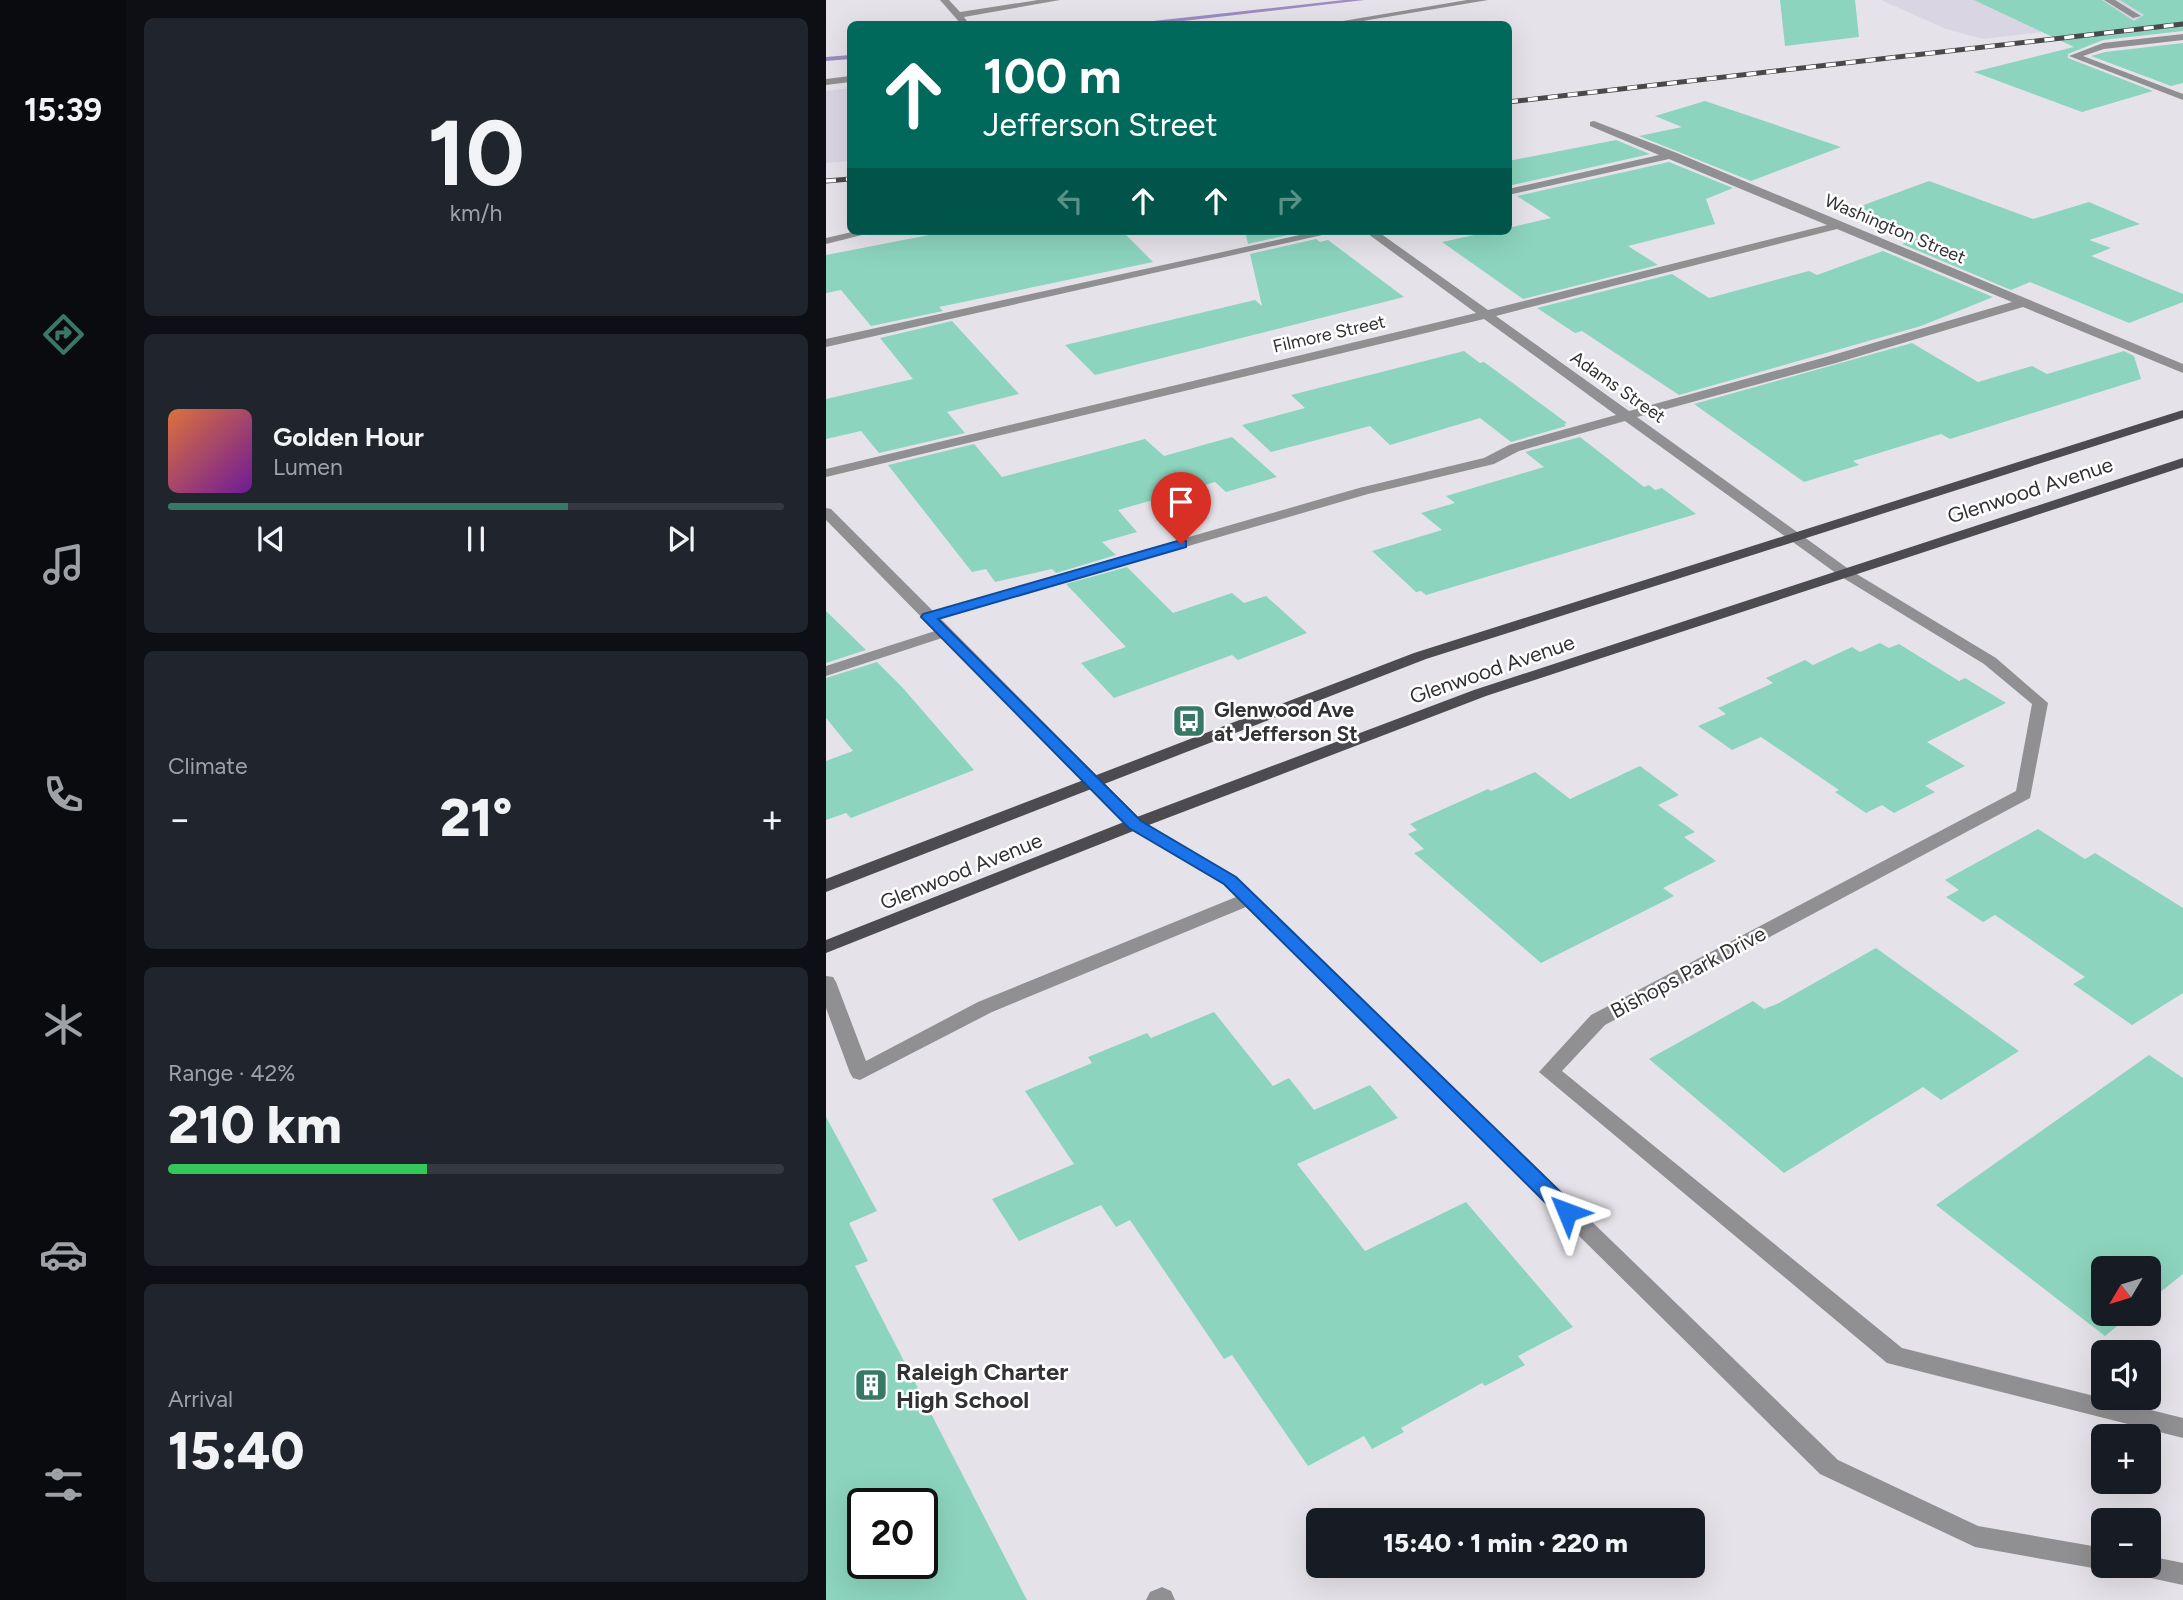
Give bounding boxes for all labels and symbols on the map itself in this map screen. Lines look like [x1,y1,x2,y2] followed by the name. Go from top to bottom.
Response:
[1821,189,1969,269] street label: Washington Street
[1271,310,1387,358] street label: Filmore Street
[1566,346,1670,428] street label: Adams Street
[1944,451,2116,529] street label: Glenwood Avenue
[1151,472,1211,544] pin
[1406,629,1578,709] street label: Glenwood Avenue
[1214,697,1358,746] place label: Glenwood Ave at Jefferson St
[1170,702,1208,740] bus stop icon: Glenwood Ave at Jefferson St
[876,827,1046,915] street label: Glenwood Avenue
[1606,920,1770,1024] street label: Bishops Park Drive
[1530,1175,1604,1249] position arrow
[2091,1256,2161,1326] north arrow
[896,1357,1068,1414] place label: Raleigh Charter High School
[852,1366,890,1404] building icon: Raleigh Charter High School
[847,1488,938,1579] speed limit sign: 20

